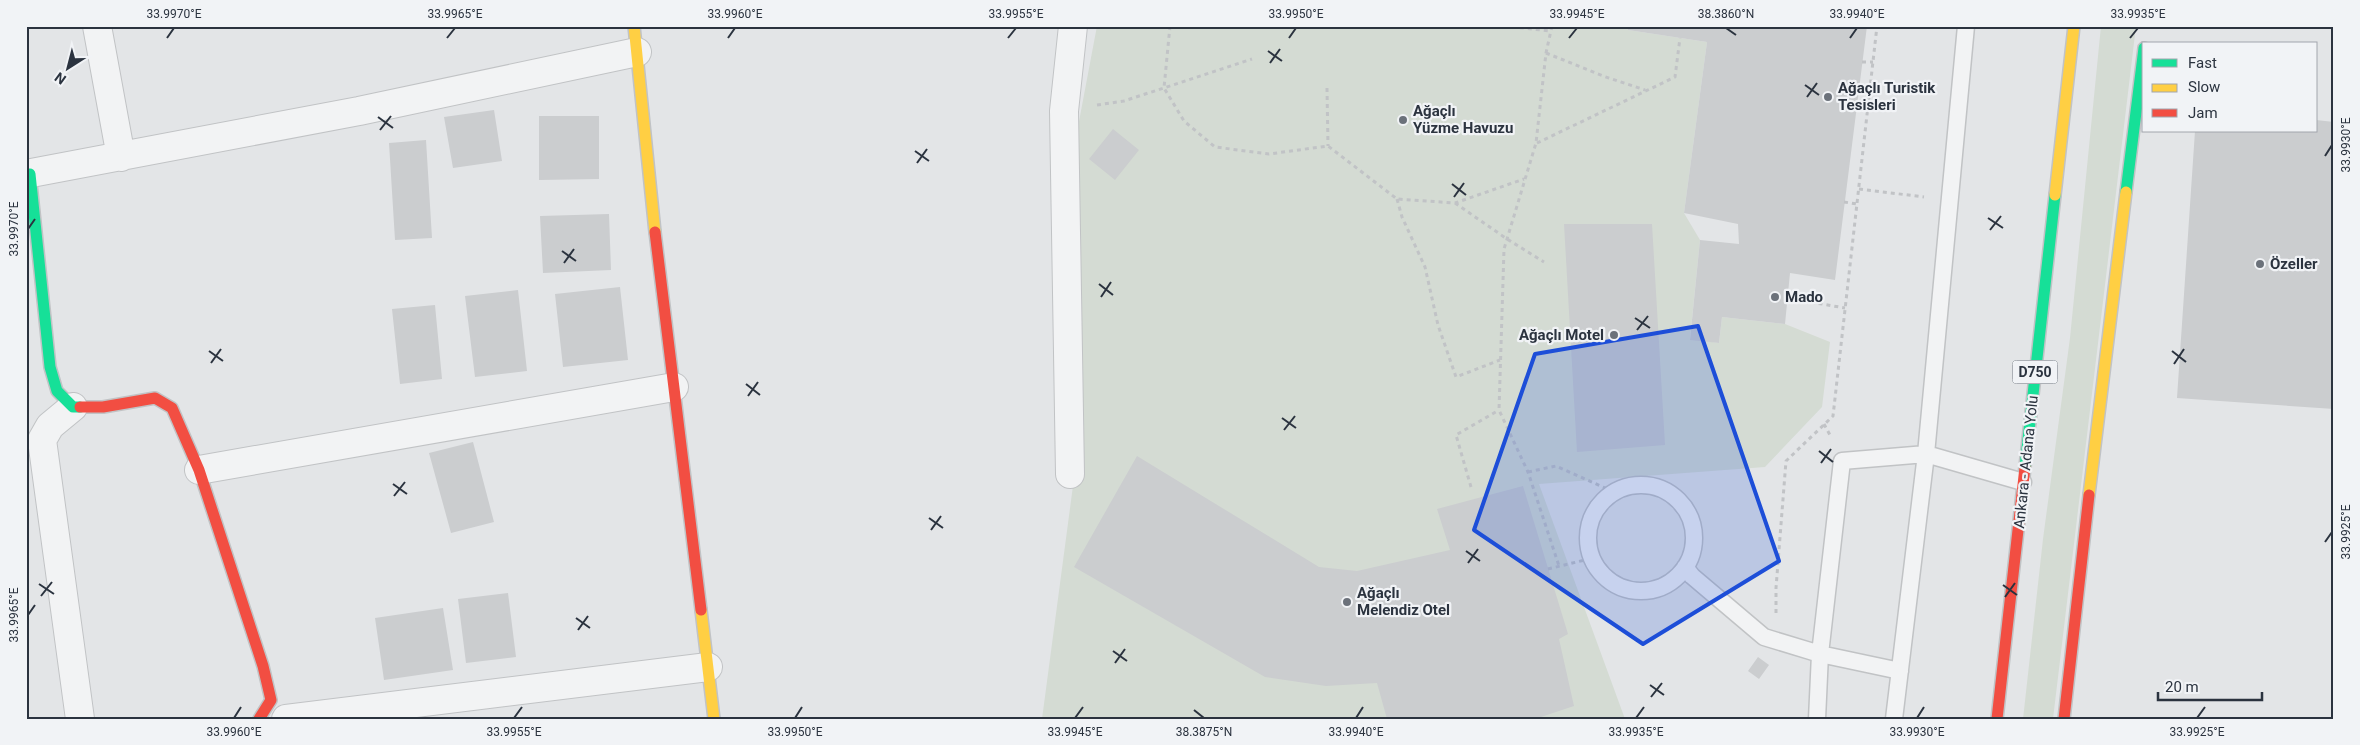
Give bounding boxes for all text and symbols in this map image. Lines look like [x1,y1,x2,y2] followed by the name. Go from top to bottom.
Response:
[147,7,202,21] text: 33.9970°E
[428,7,483,21] text: 33.9965°E
[708,7,763,21] text: 33.9960°E
[989,7,1044,21] text: 33.9955°E
[1269,7,1324,21] text: 33.9950°E
[1550,7,1605,21] text: 33.9945°E
[1698,7,1754,21] text: 38.3860°N
[1830,7,1885,21] text: 33.9940°E
[2111,7,2166,21] text: 33.9935°E
[42,42,92,92] north arrow
[2142,42,2318,132] legend
[2188,54,2217,72] text: Fast
[52,69,69,88] text: N
[2188,78,2220,96] text: Slow
[1838,79,1936,114] place label: Ağaçlı Turistik Tesisleri
[1822,91,1834,103] marker: Ağaçlı Turistik Tesisleri
[1413,102,1513,137] place label: Ağaçlı Yüzme Havuzu
[2188,104,2218,122] text: Jam
[1397,114,1409,126] marker: Ağaçlı Yüzme Havuzu
[2339,117,2353,172] text: 33.9930°E
[7,201,21,256] text: 33.9970°E
[2270,255,2318,273] place label: Özeller
[2254,258,2266,270] marker: Özeller
[1785,288,1823,306] place label: Mado
[1769,291,1781,303] marker: Mado
[1519,326,1604,344] place label: Ağaçlı Motel
[1608,329,1620,341] marker: Ağaçlı Motel
[2012,361,2058,384] road number: D750
[2010,394,2042,530] street label: Ankara - Adana Yolu
[2339,504,2353,559] text: 33.9925°E
[1357,584,1450,619] place label: Ağaçlı Melendiz Otel
[7,587,21,642] text: 33.9965°E
[1341,596,1353,608] marker: Ağaçlı Melendiz Otel
[2158,670,2261,702] scale bar
[2165,678,2199,696] text: 20 m
[207,725,262,739] text: 33.9960°E
[487,725,542,739] text: 33.9955°E
[768,725,823,739] text: 33.9950°E
[1048,725,1103,739] text: 33.9945°E
[1176,725,1232,739] text: 38.3875°N
[1329,725,1384,739] text: 33.9940°E
[1609,725,1664,739] text: 33.9935°E
[1890,725,1945,739] text: 33.9930°E
[2170,725,2225,739] text: 33.9925°E

